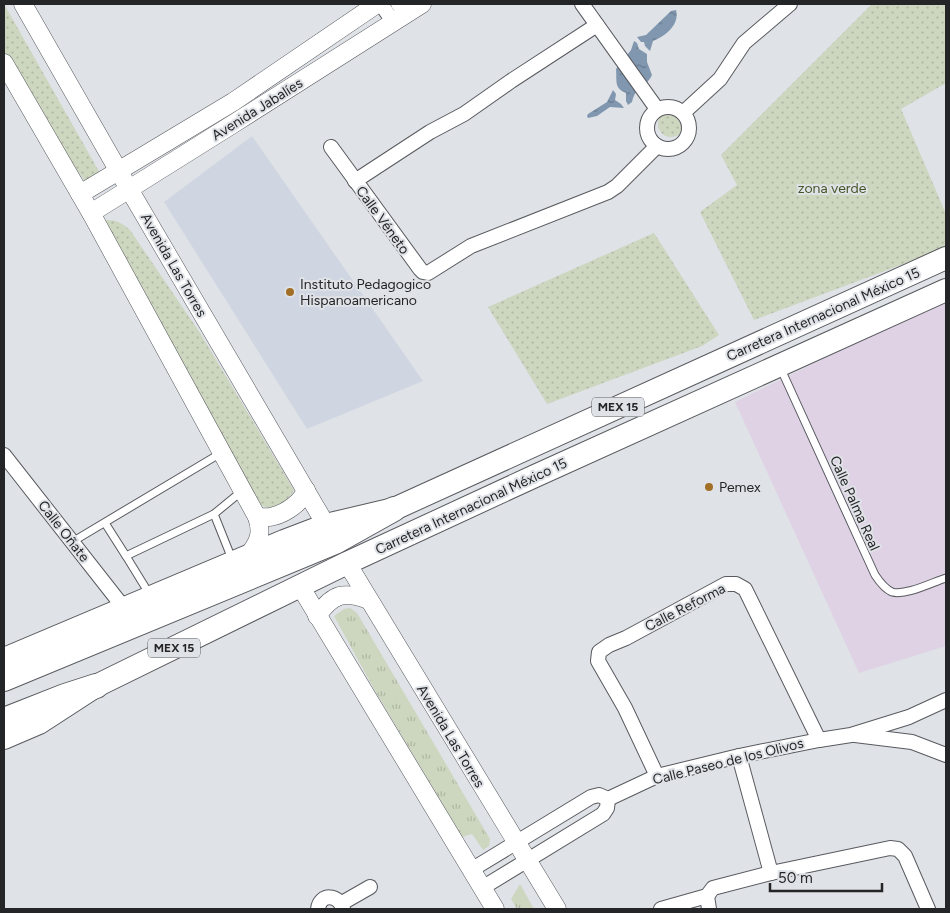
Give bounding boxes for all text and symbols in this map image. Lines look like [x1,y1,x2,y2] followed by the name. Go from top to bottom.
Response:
[209,75,306,144] street label: Avenida Jabalíes
[798,180,867,197] park label: zona verde
[352,183,413,258] street label: Calle Véneto
[137,210,210,320] street label: Avenida Las Torres
[724,264,922,365] street label: Carretera Internacional México 15
[300,276,431,309] place label: Instituto Pedagogico Hispanoamericano
[284,286,296,298] marker: Instituto Pedagogico Hispanoamericano
[592,398,644,417] road number: MEX 15
[826,453,883,553] street label: Calle Palma Real
[373,454,570,558] street label: Carretera Internacional México 15
[719,479,761,496] place label: Pemex
[703,481,715,493] marker: Pemex
[34,497,93,566] street label: Calle Oñate
[642,580,728,635] street label: Calle Reforma
[148,638,200,658] road number: MEX 15
[413,682,488,791] street label: Avenida Las Torres
[651,735,805,788] street label: Calle Paseo de los Olivos
[770,860,882,892] scale bar
[778,869,813,887] text: 50 m

